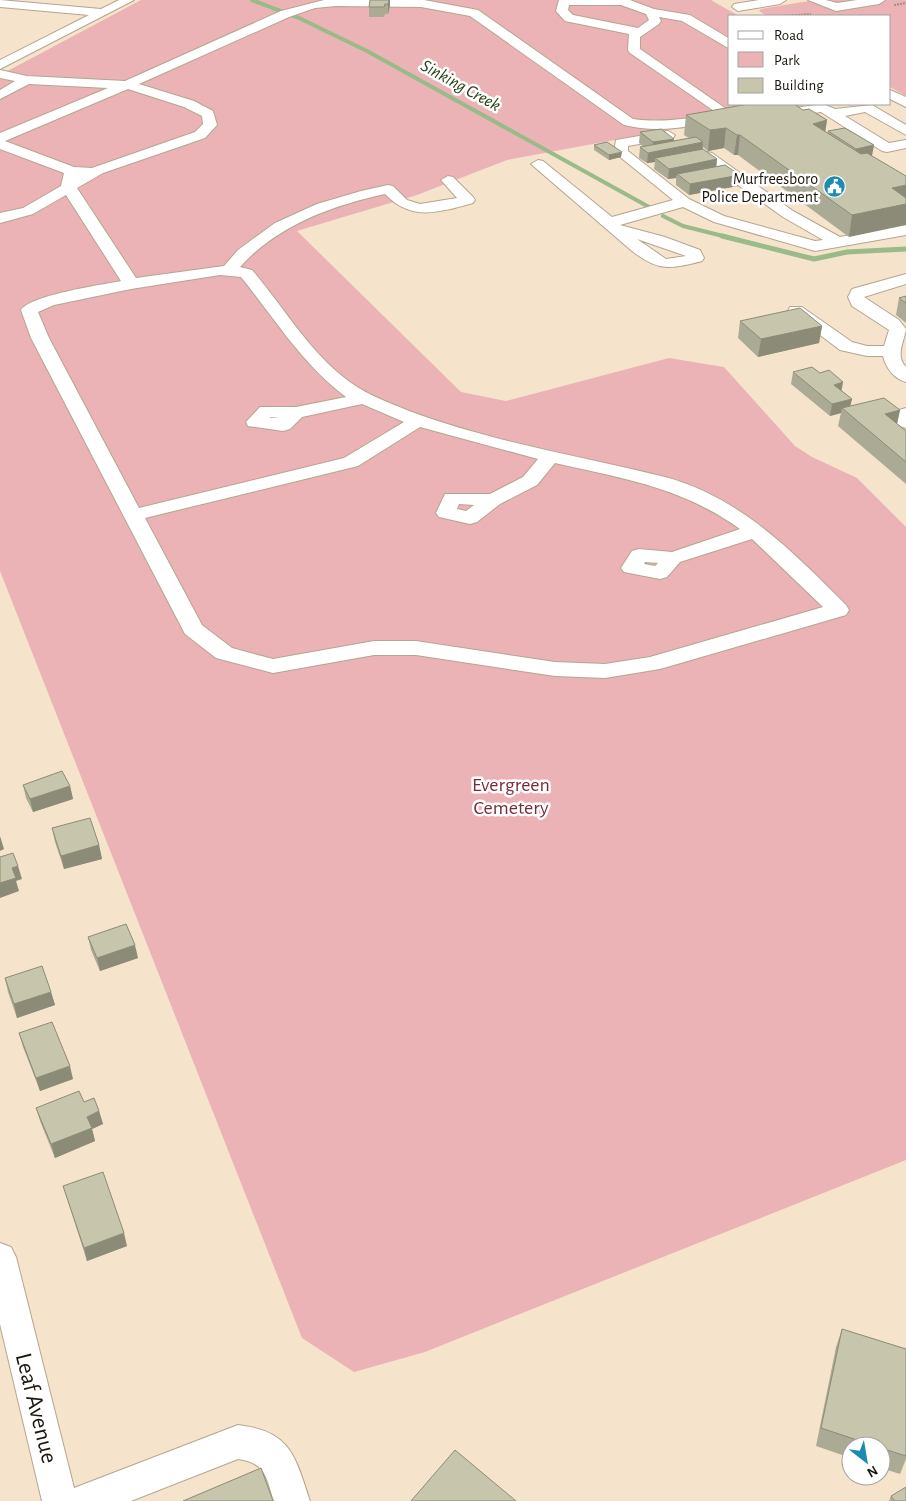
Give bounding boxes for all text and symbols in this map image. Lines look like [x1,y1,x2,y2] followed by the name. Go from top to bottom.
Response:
[728,15,891,105] legend
[774,28,804,43] text: Road
[774,53,800,68] text: Park
[418,57,503,115] water label: Sinking Creek
[774,78,824,93] text: Building
[702,171,818,205] place label: Murfreesboro Police Department
[822,175,846,199] public building icon: Murfreesboro Police Department
[472,775,550,818] park label: Evergreen Cemetery
[11,1351,61,1466] street label: Leaf Avenue
[841,1436,891,1486] north arrow
[864,1463,880,1480] text: N

